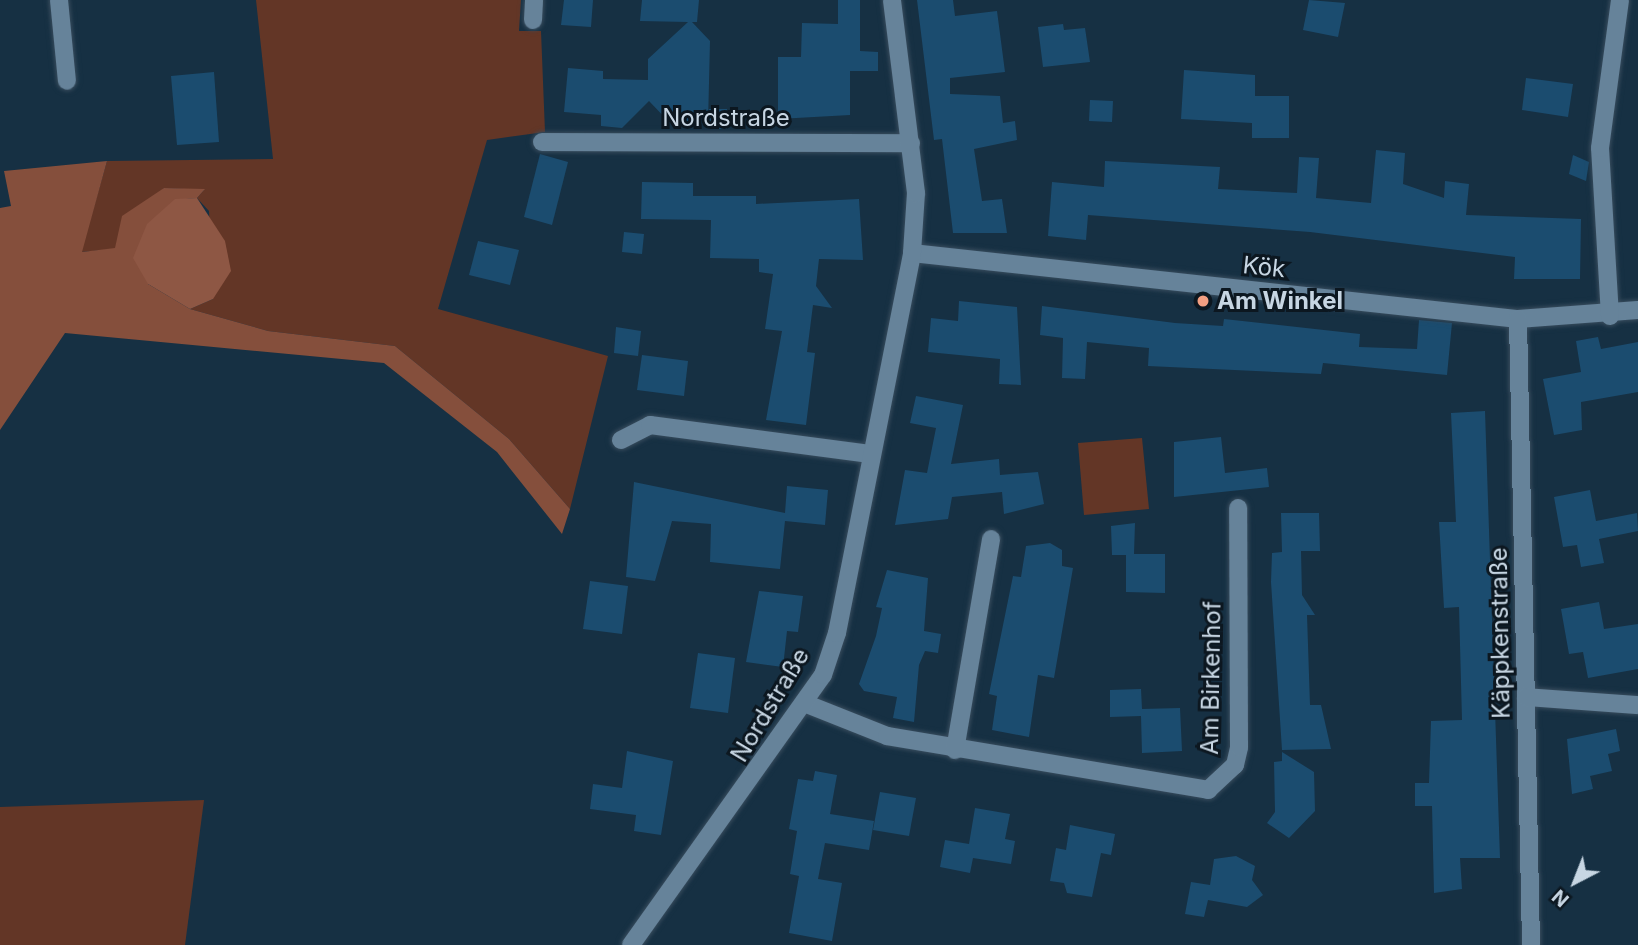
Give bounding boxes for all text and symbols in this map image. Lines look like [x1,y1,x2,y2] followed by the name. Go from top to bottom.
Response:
[662,104,790,132] street label: Nordstraße
[1241,250,1287,284] street label: Kök
[1217,287,1343,315] place label: Am Winkel
[1195,293,1211,309] marker: Am Winkel
[1484,547,1516,719] street label: Käppkenstraße
[1195,601,1227,755] street label: Am Birkenhof
[725,643,815,767] street label: Nordstraße
[1540,847,1610,917] north arrow
[1548,885,1574,911] text: N

